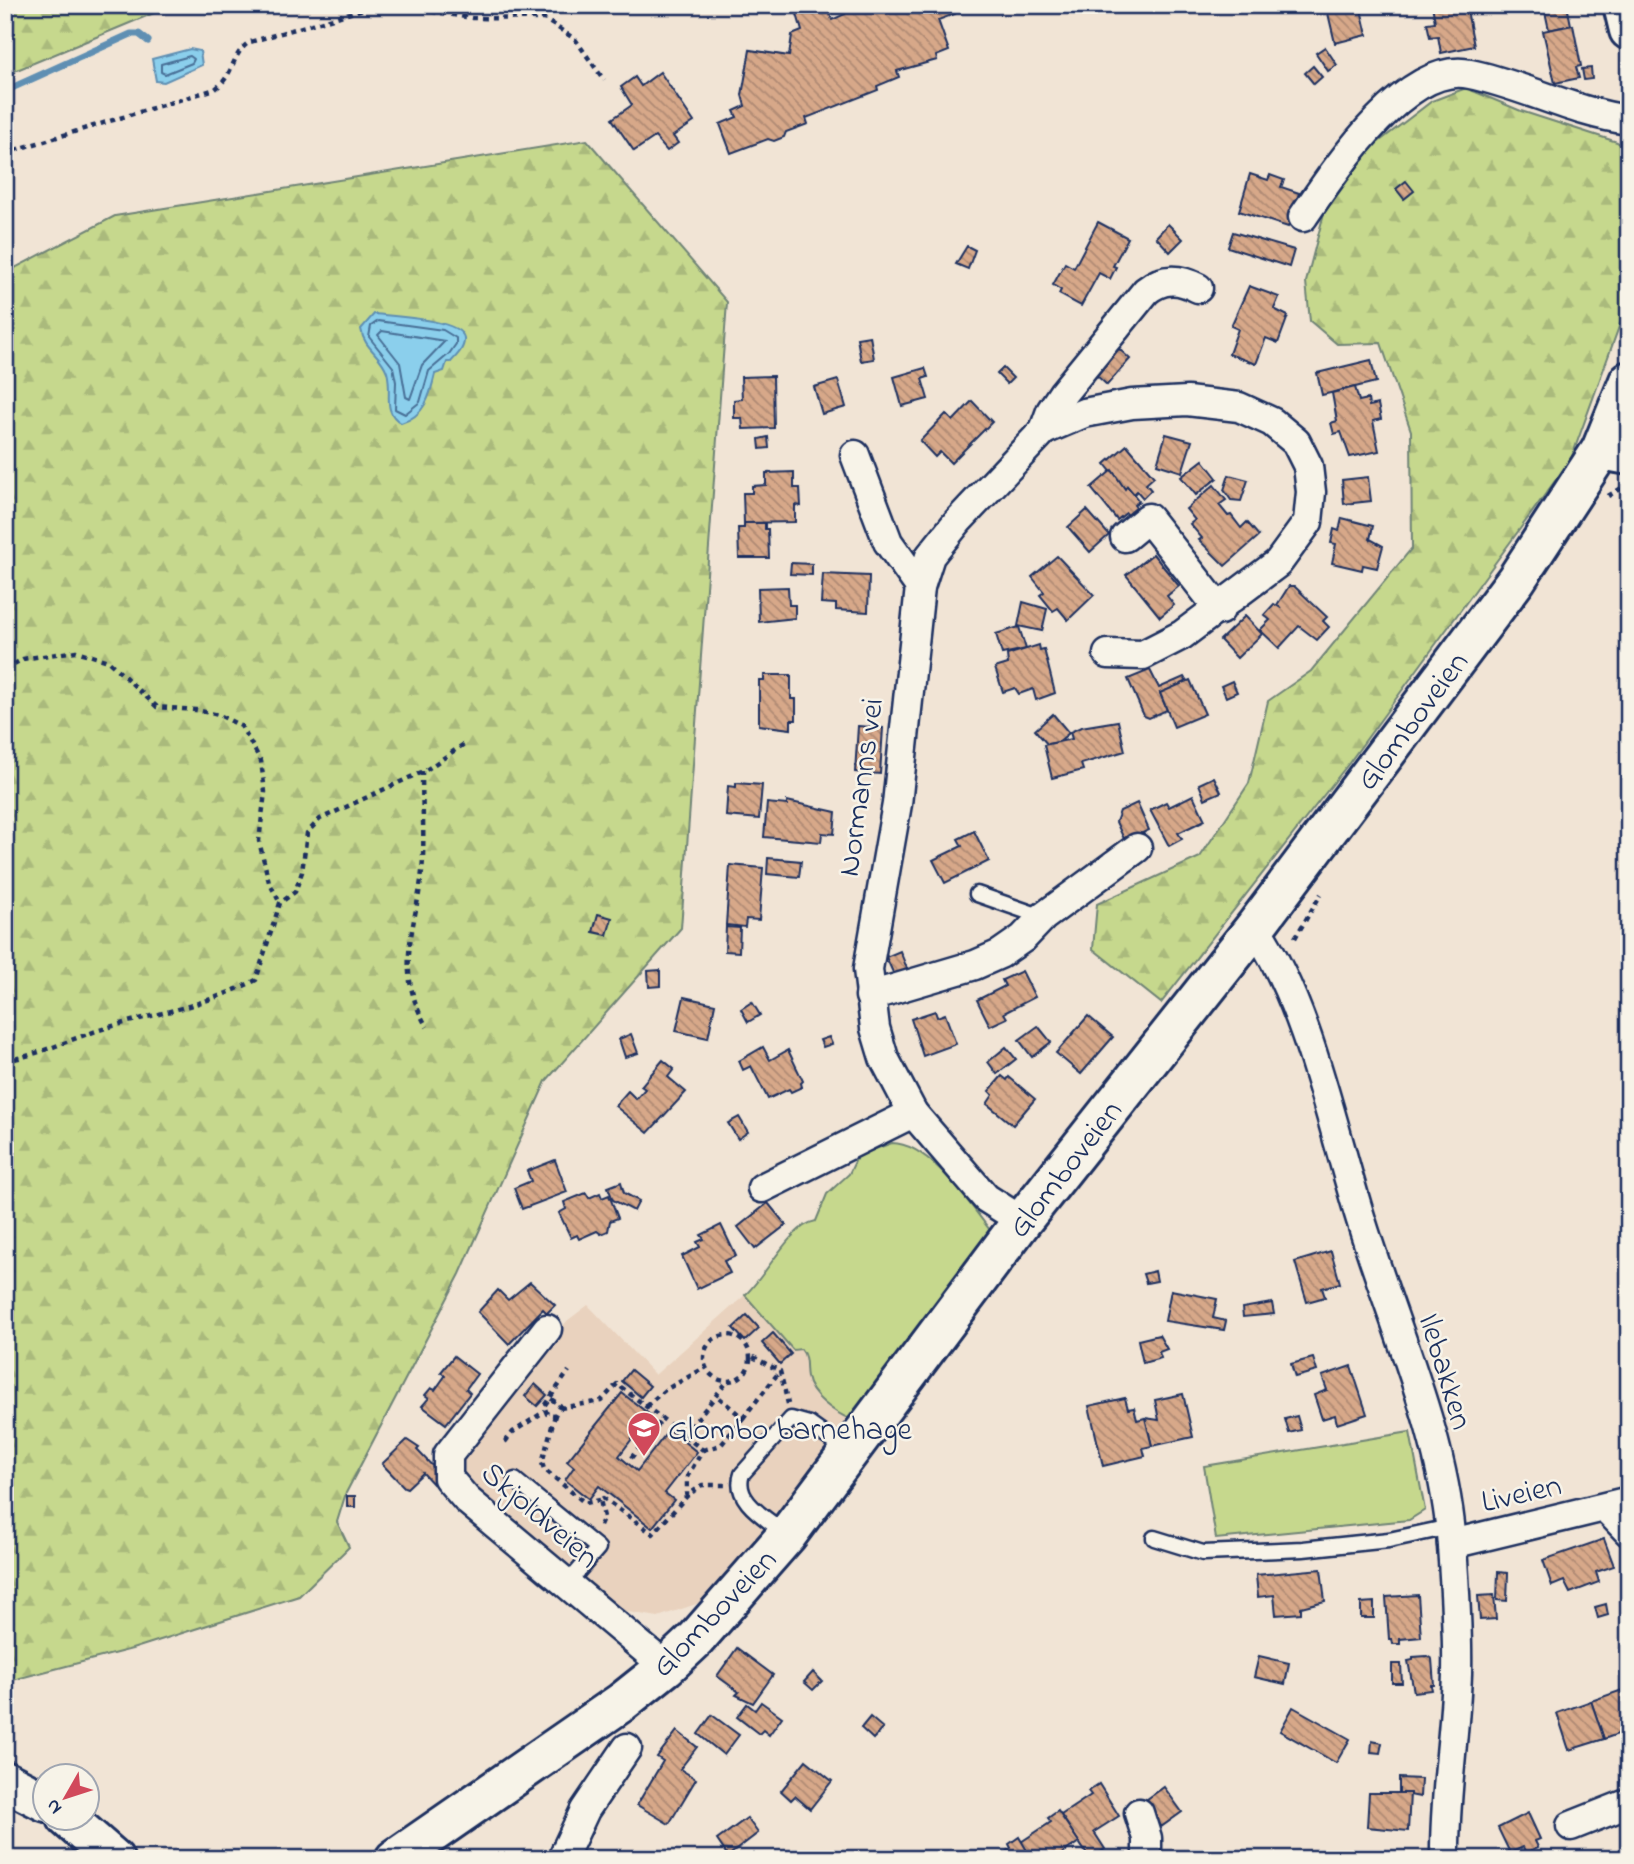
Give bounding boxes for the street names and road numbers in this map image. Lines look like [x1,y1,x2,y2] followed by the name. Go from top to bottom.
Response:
[1346,642,1482,802] street label: Glomboveien
[827,695,898,880] street label: Normanns vei
[998,1091,1136,1249] street label: Glomboveien
[1404,1308,1484,1436] street label: Ilebakken
[469,1452,608,1581] street label: Skjoldveien
[1477,1463,1567,1527] street label: Liveien
[642,1539,789,1690] street label: Glomboveien

